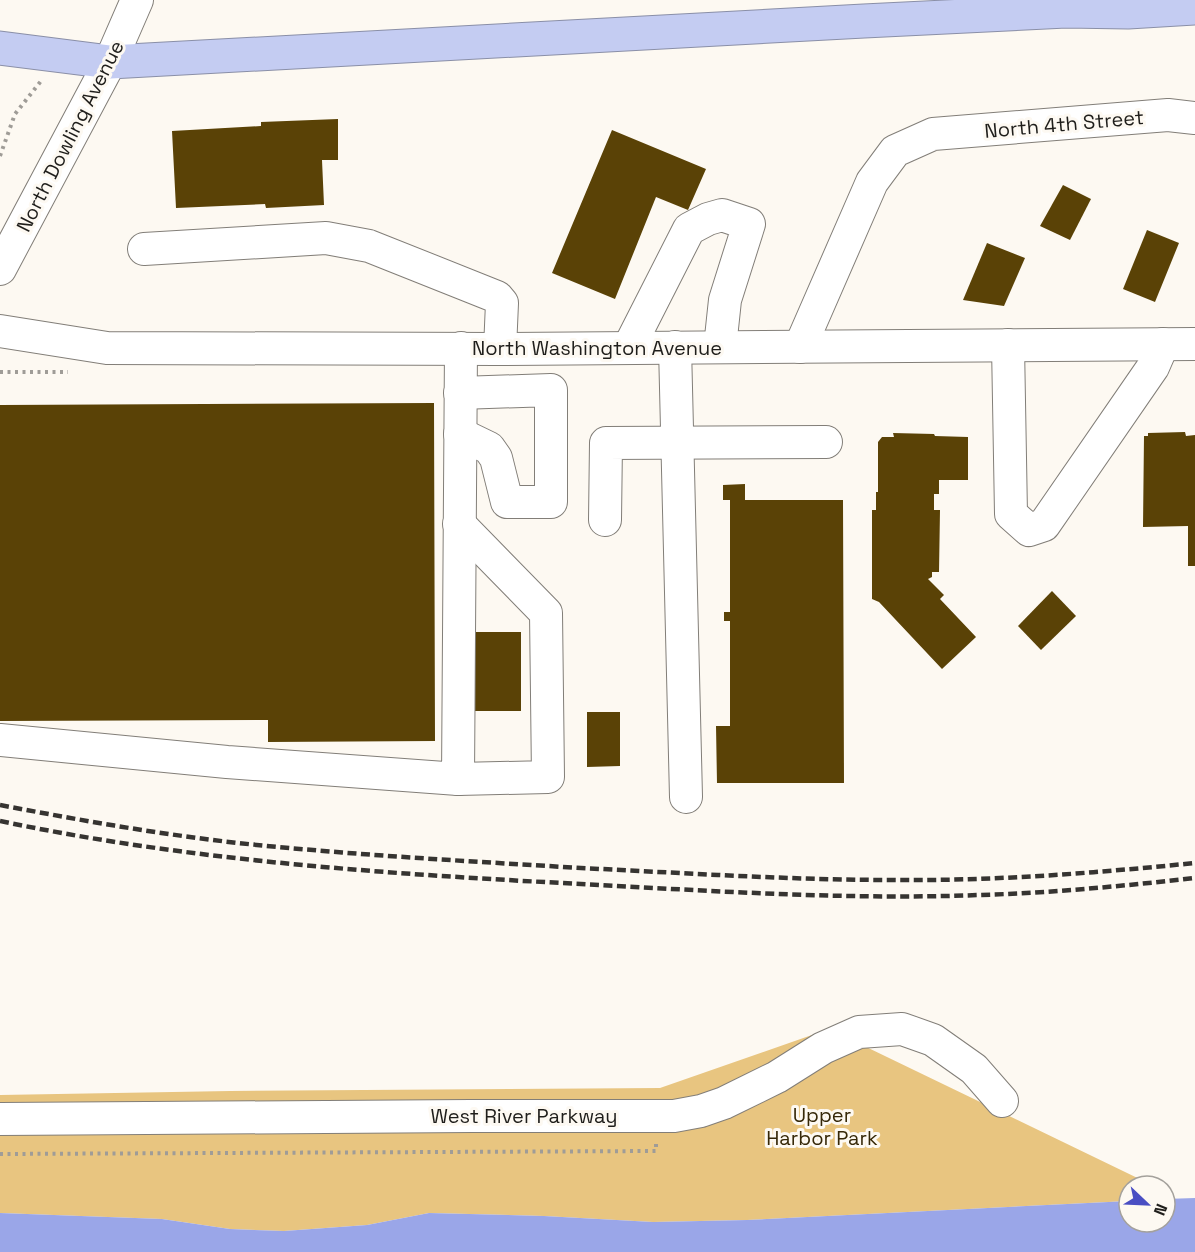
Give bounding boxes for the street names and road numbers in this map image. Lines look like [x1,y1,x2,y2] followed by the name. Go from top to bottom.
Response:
[10,36,130,236] street label: North Dowling Avenue
[983,104,1145,144] street label: North 4th Street
[472,335,722,361] street label: North Washington Avenue
[430,1103,618,1129] street label: West River Parkway

